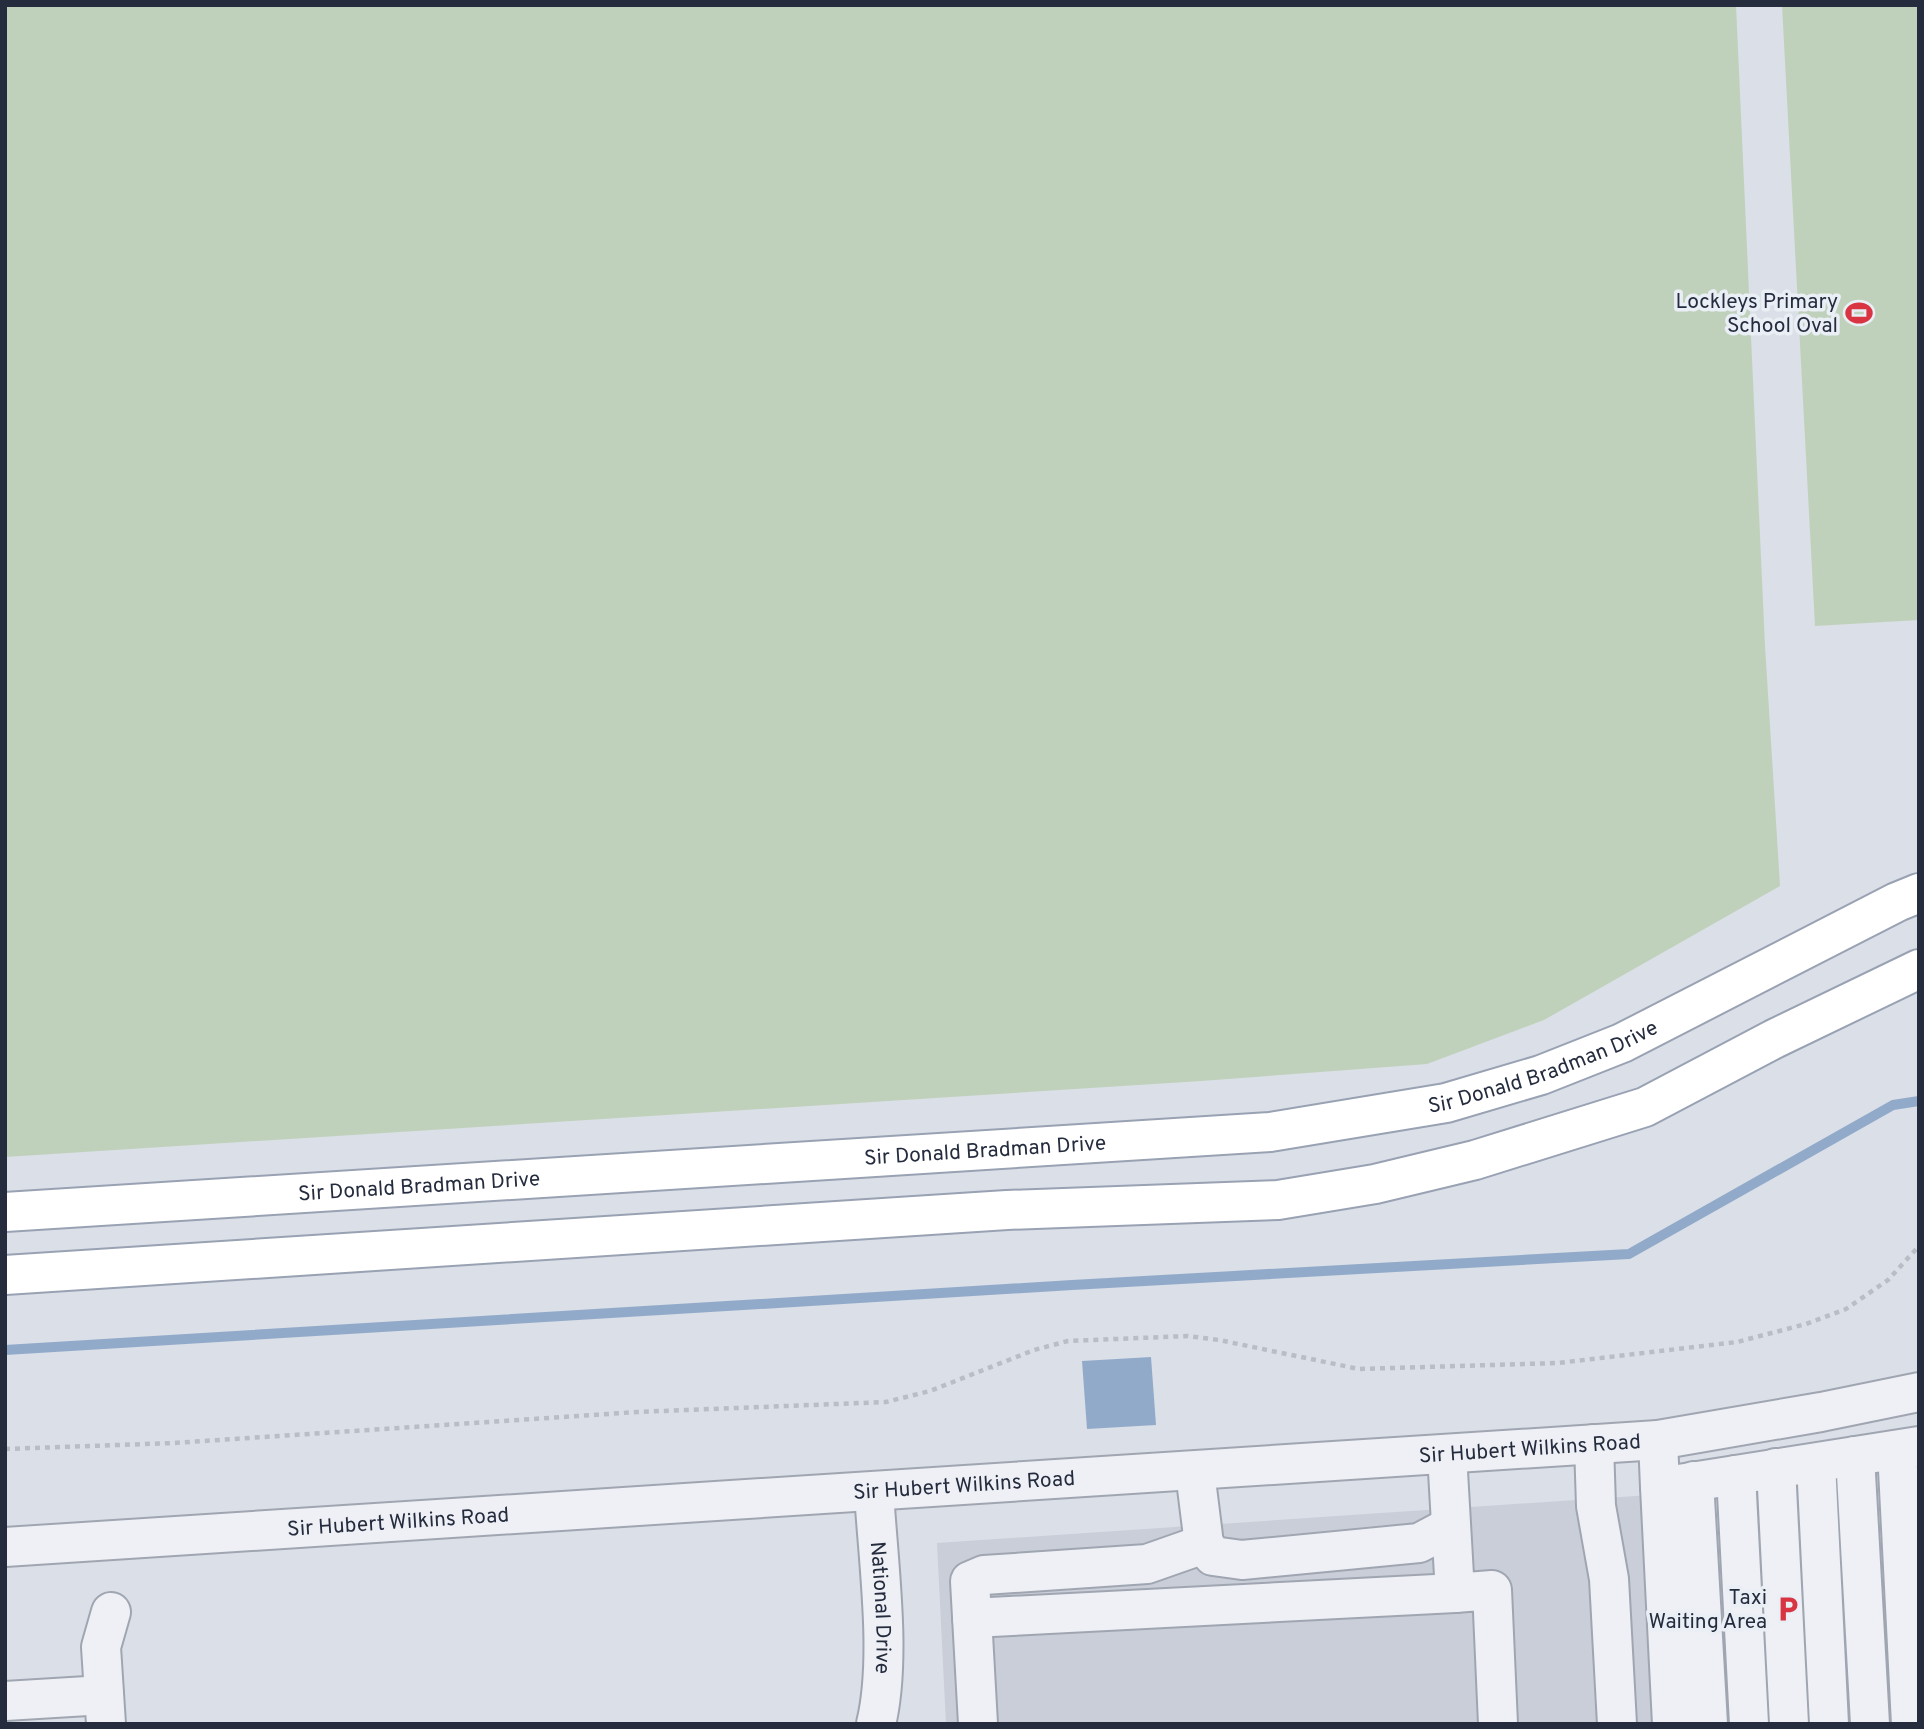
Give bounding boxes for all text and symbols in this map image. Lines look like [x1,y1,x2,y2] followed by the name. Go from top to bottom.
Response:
[1675,289,1838,340] place label: Lockleys Primary School Oval
[1844,298,1874,328] sports icon: Lockleys Primary School Oval
[1426,1015,1663,1121] street label: Sir Donald Bradman Drive
[863,1130,1107,1173] street label: Sir Donald Bradman Drive
[297,1166,541,1208] street label: Sir Donald Bradman Drive
[1418,1429,1642,1470] street label: Sir Hubert Wilkins Road
[852,1466,1076,1507] street label: Sir Hubert Wilkins Road
[286,1502,510,1544] street label: Sir Hubert Wilkins Road
[863,1541,896,1675] street label: National Drive
[1648,1585,1767,1636] place label: Taxi Waiting Area
[1773,1594,1803,1624] parking icon: Taxi Waiting Area

